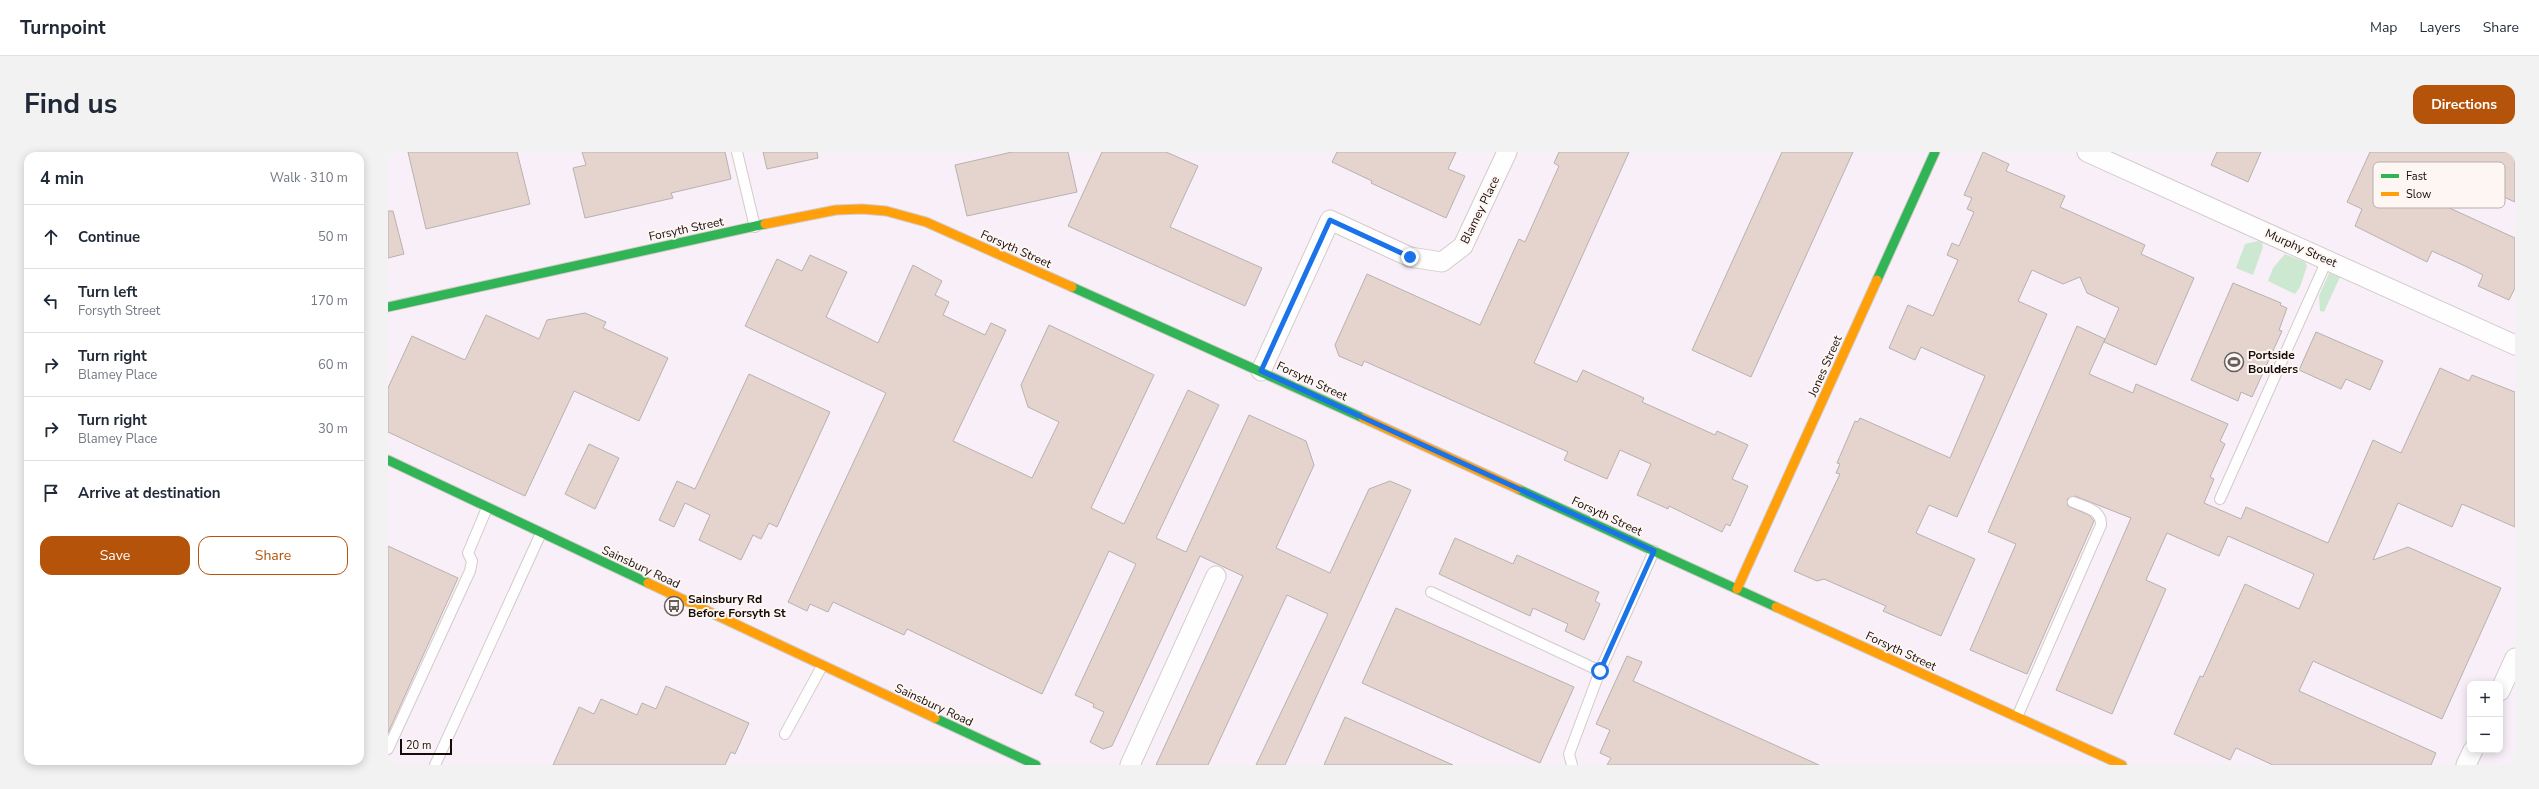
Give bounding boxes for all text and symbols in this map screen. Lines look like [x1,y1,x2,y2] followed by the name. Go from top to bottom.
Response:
[20,15,106,41] text: Turnpoint
[2370,18,2397,37] text: Map
[2419,18,2461,37] text: Layers
[2483,18,2519,37] text: Share
[24,85,118,123] text: Find us
[2413,85,2515,124] button: Directions
[2373,162,2505,208] legend
[40,167,84,190] text: 4 min
[270,169,348,187] text: Walk · 310 m
[2406,169,2427,184] text: Fast
[1457,174,1503,246] street label: Blamey Place
[2406,187,2431,202] text: Slow
[647,213,726,245] street label: Forsyth Street
[2263,225,2340,271] street label: Murphy Street
[40,226,62,248] icon: ahead
[978,226,1055,272] street label: Forsyth Street
[78,227,140,247] text: Continue
[318,228,348,246] text: 50 m
[1401,248,1419,266] route end
[78,282,137,302] text: Turn left
[40,290,62,312] icon: left
[310,292,348,310] text: 170 m
[78,302,160,320] text: Forsyth Street
[1804,332,1846,400] street label: Jones Street
[78,346,147,366] text: Turn right
[2248,347,2298,377] place label: Portside Boulders
[2223,351,2245,373] sports icon: Portside Boulders
[40,354,62,376] icon: right
[318,356,348,374] text: 60 m
[1274,358,1351,405] street label: Forsyth Street
[78,366,157,384] text: Blamey Place
[78,410,147,430] text: Turn right
[40,418,62,440] icon: right
[318,420,348,438] text: 30 m
[78,430,157,448] text: Blamey Place
[40,482,62,504] icon: arrive
[78,483,221,503] text: Arrive at destination
[1569,493,1646,540] street label: Forsyth Street
[40,536,190,575] button: Save
[198,536,348,575] button: Share
[599,542,683,592] street label: Sainsbury Road
[688,591,786,621] place label: Sainsbury Rd Before Forsyth St
[663,595,685,617] bus stop icon: Sainsbury Rd Before Forsyth St
[1863,628,1940,675] street label: Forsyth Street
[1591,662,1609,680] route start
[892,680,976,730] street label: Sainsbury Road
[2467,681,2503,753] map controls
[2467,681,2503,717] button: +
[2467,717,2503,753] button: −
[400,737,452,756] scale bar
[406,738,431,753] text: 20 m

